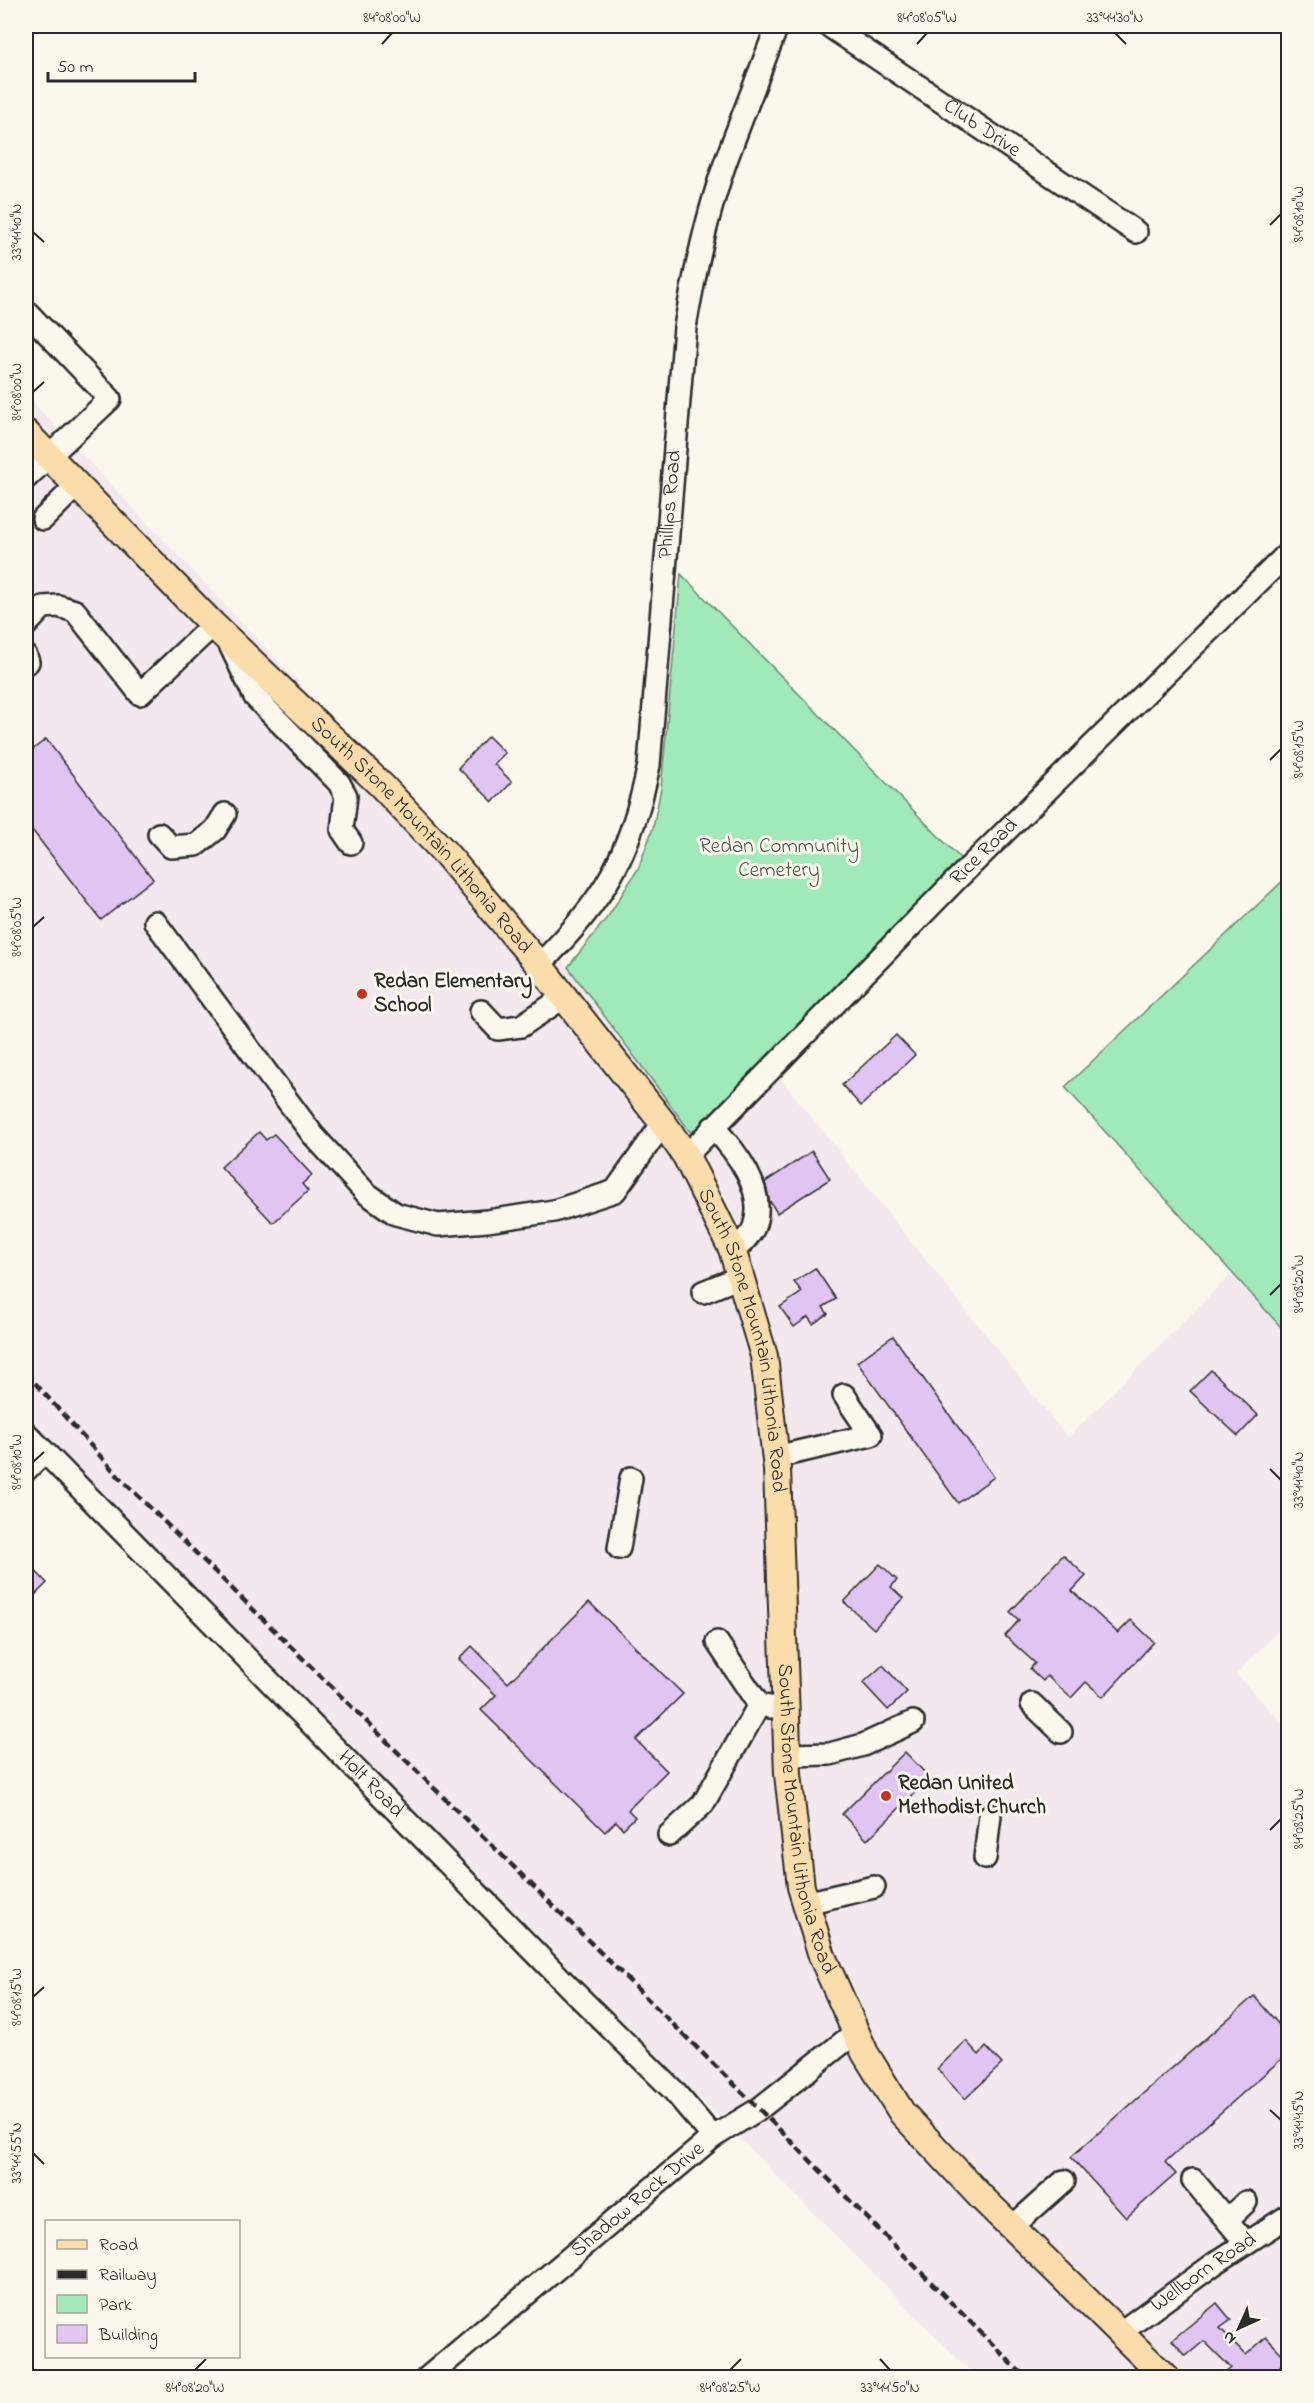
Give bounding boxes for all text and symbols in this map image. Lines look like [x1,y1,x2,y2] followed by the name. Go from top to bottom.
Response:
[363,7,421,29] text: 84°08'00"W
[897,7,957,29] text: 84°08'05"W
[1087,7,1143,29] text: 33°44'30"N
[48,45,195,83] scale bar
[57,55,94,81] text: 50 m
[937,92,1027,166] street label: Club Drive
[1288,186,1310,242] text: 84°08'10"W
[6,204,28,260] text: 33°44'40"N
[6,363,28,421] text: 84°08'00"W
[651,449,690,560] street label: Phillips Road
[303,710,539,961] street label: South Stone Mountain Lithonia Road
[1288,720,1310,778] text: 84°08'15"W
[944,811,1025,893] street label: Rice Road
[699,832,859,888] park label: Redan Community Cemetery
[6,897,28,957] text: 84°08'05"W
[374,967,532,1021] place label: Redan Elementary School
[355,987,369,1001] marker: Redan Elementary School
[689,1183,793,1493] street label: South Stone Mountain Lithonia Road
[1288,1255,1310,1313] text: 84°08'20"W
[6,1434,28,1490] text: 84°08'10"W
[1288,1452,1310,1508] text: 33°44'40"N
[769,1663,843,1979] street label: South Stone Mountain Lithonia Road
[330,1744,411,1825] street label: Holt Road
[898,1769,1046,1823] place label: Redan United Methodist Church
[879,1789,893,1803] marker: Redan United Methodist Church
[1288,1789,1310,1849] text: 84°08'25"W
[6,1968,28,2026] text: 84°08'15"W
[1288,2091,1310,2149] text: 33°44'45"N
[6,2122,28,2184] text: 33°44'55"N
[565,2135,712,2265] street label: Shadow Rock Drive
[45,2220,240,2358] legend
[1145,2225,1263,2320] street label: Wellborn Road
[99,2233,138,2259] text: Road
[99,2263,156,2289] text: Railway
[99,2293,132,2319] text: Park
[1209,2298,1269,2358] north arrow
[98,2323,158,2350] text: Building
[1217,2325,1242,2350] text: N
[166,2377,224,2399] text: 84°08'20"W
[700,2377,760,2399] text: 84°08'25"W
[860,2377,920,2399] text: 33°44'50"N

